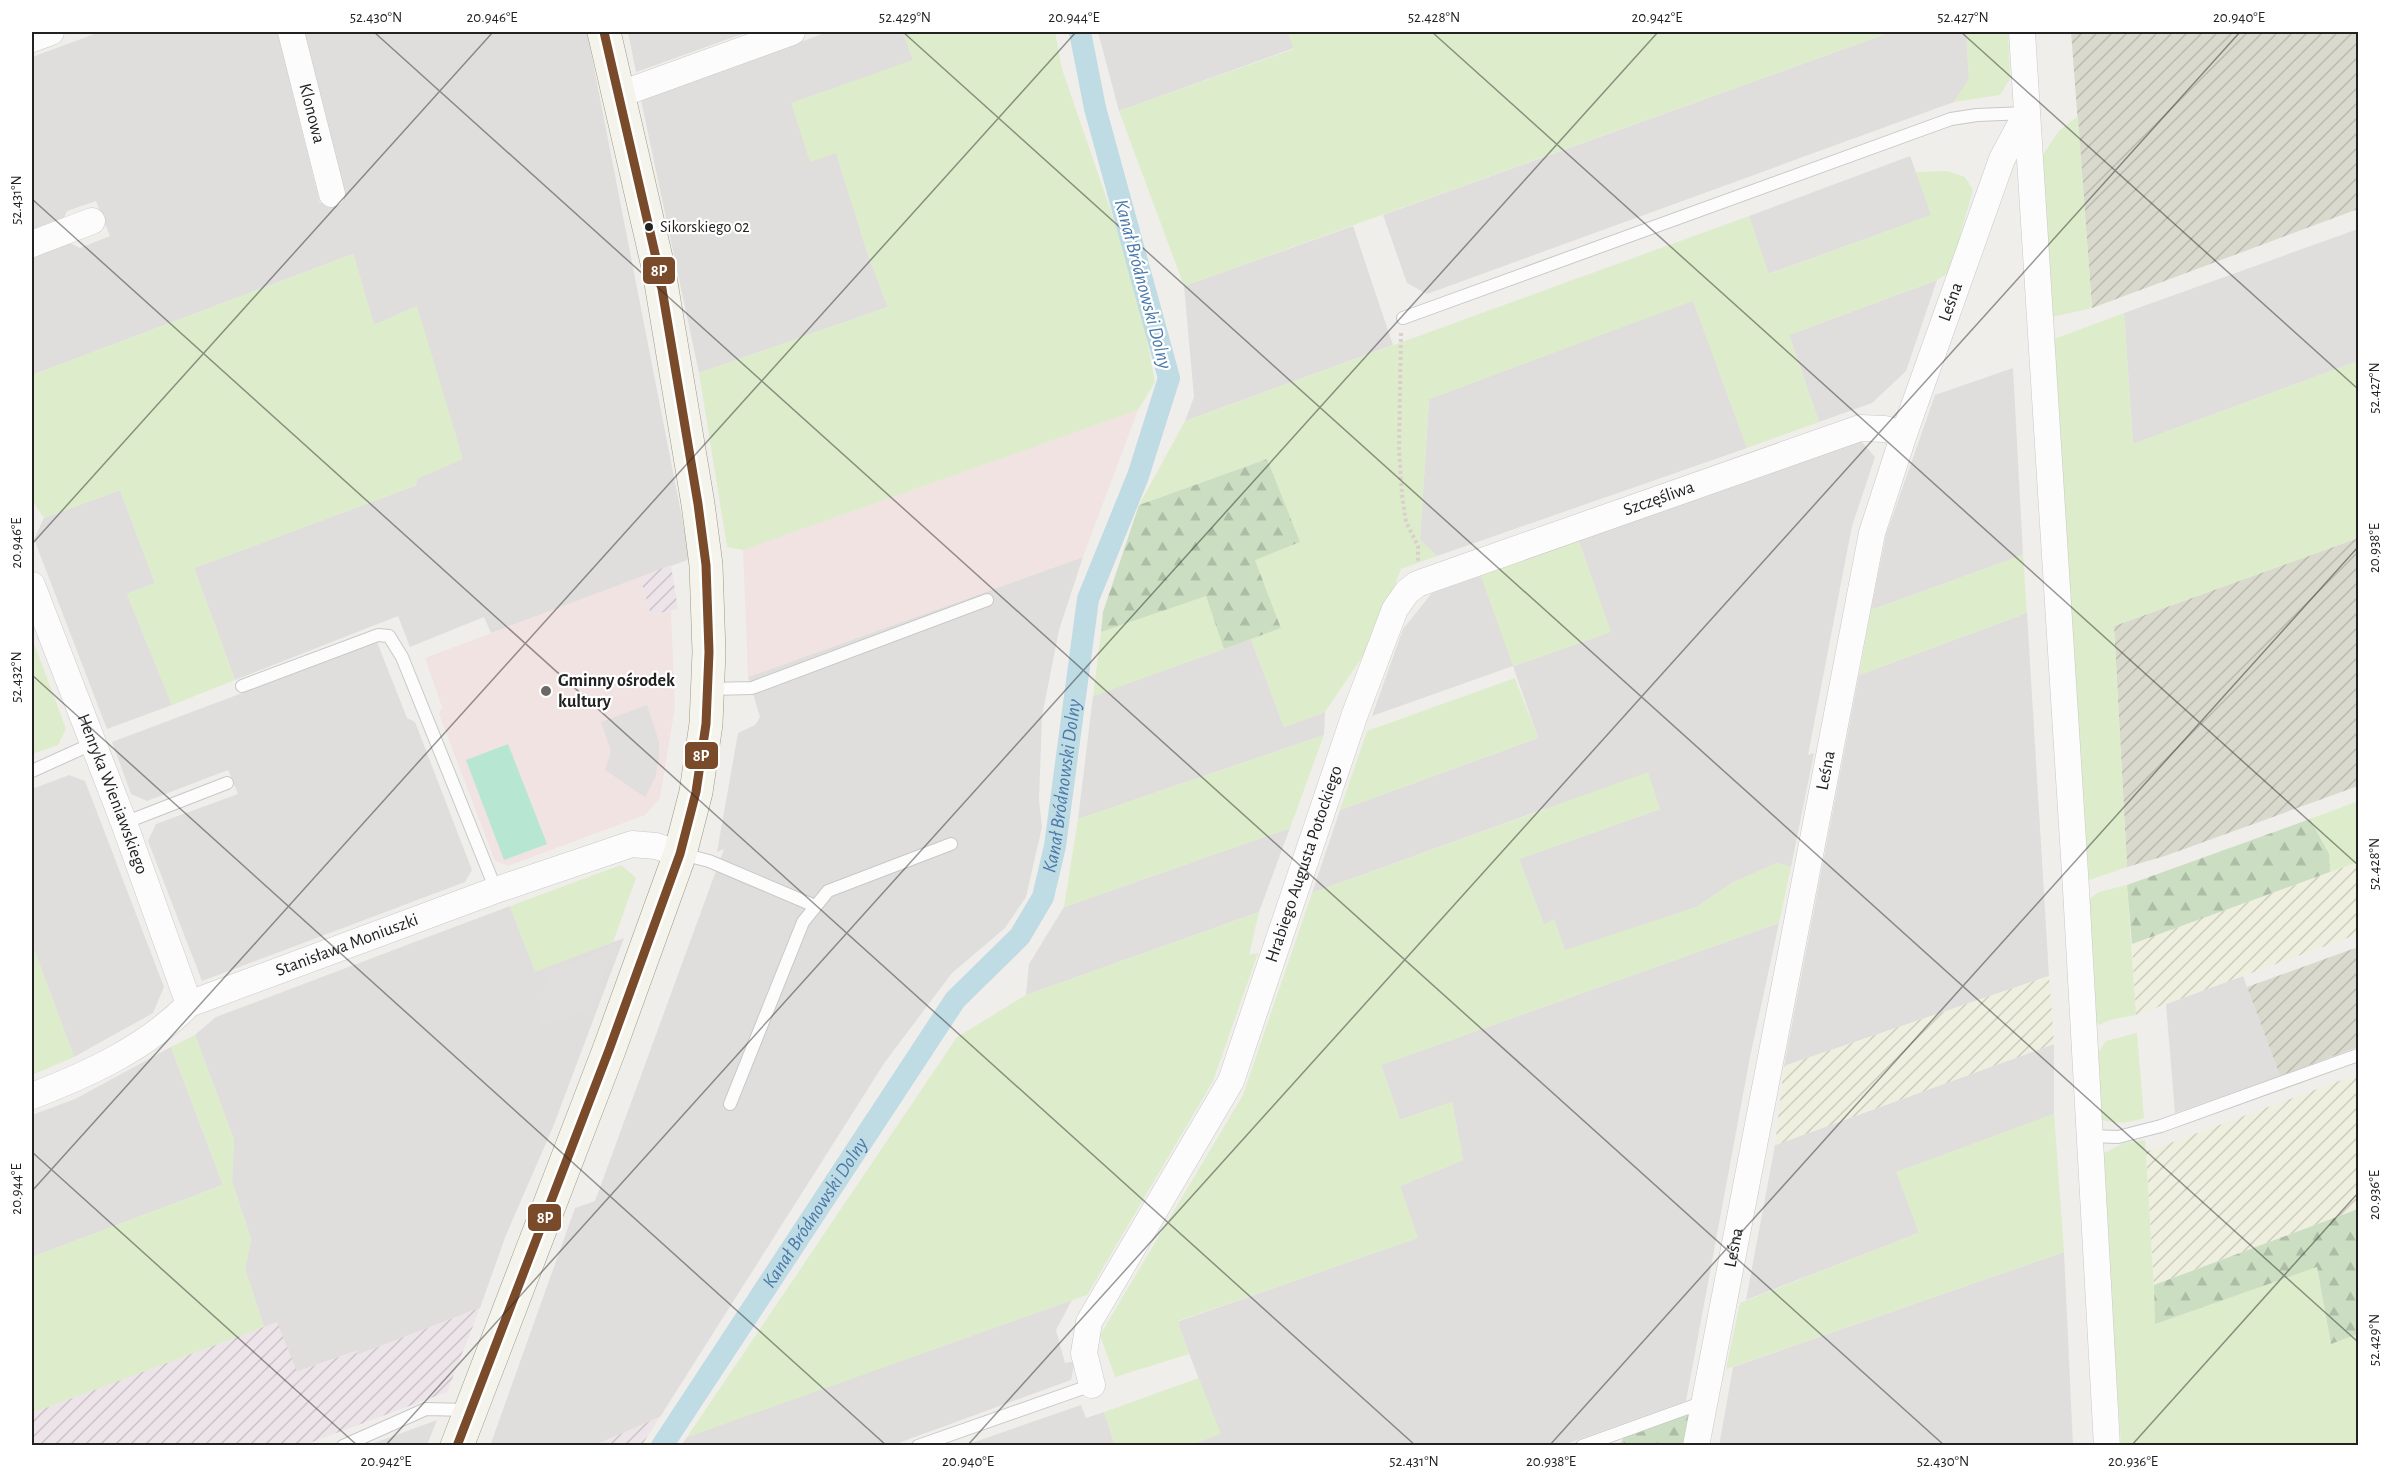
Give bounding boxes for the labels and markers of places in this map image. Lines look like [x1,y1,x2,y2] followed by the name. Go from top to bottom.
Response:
[660,219,750,235] place label: Sikorskiego 02
[643,221,655,233] marker: Sikorskiego 02
[558,672,675,711] place label: Gminny ośrodek kultury
[539,684,553,698] marker: Gminny ośrodek kultury

